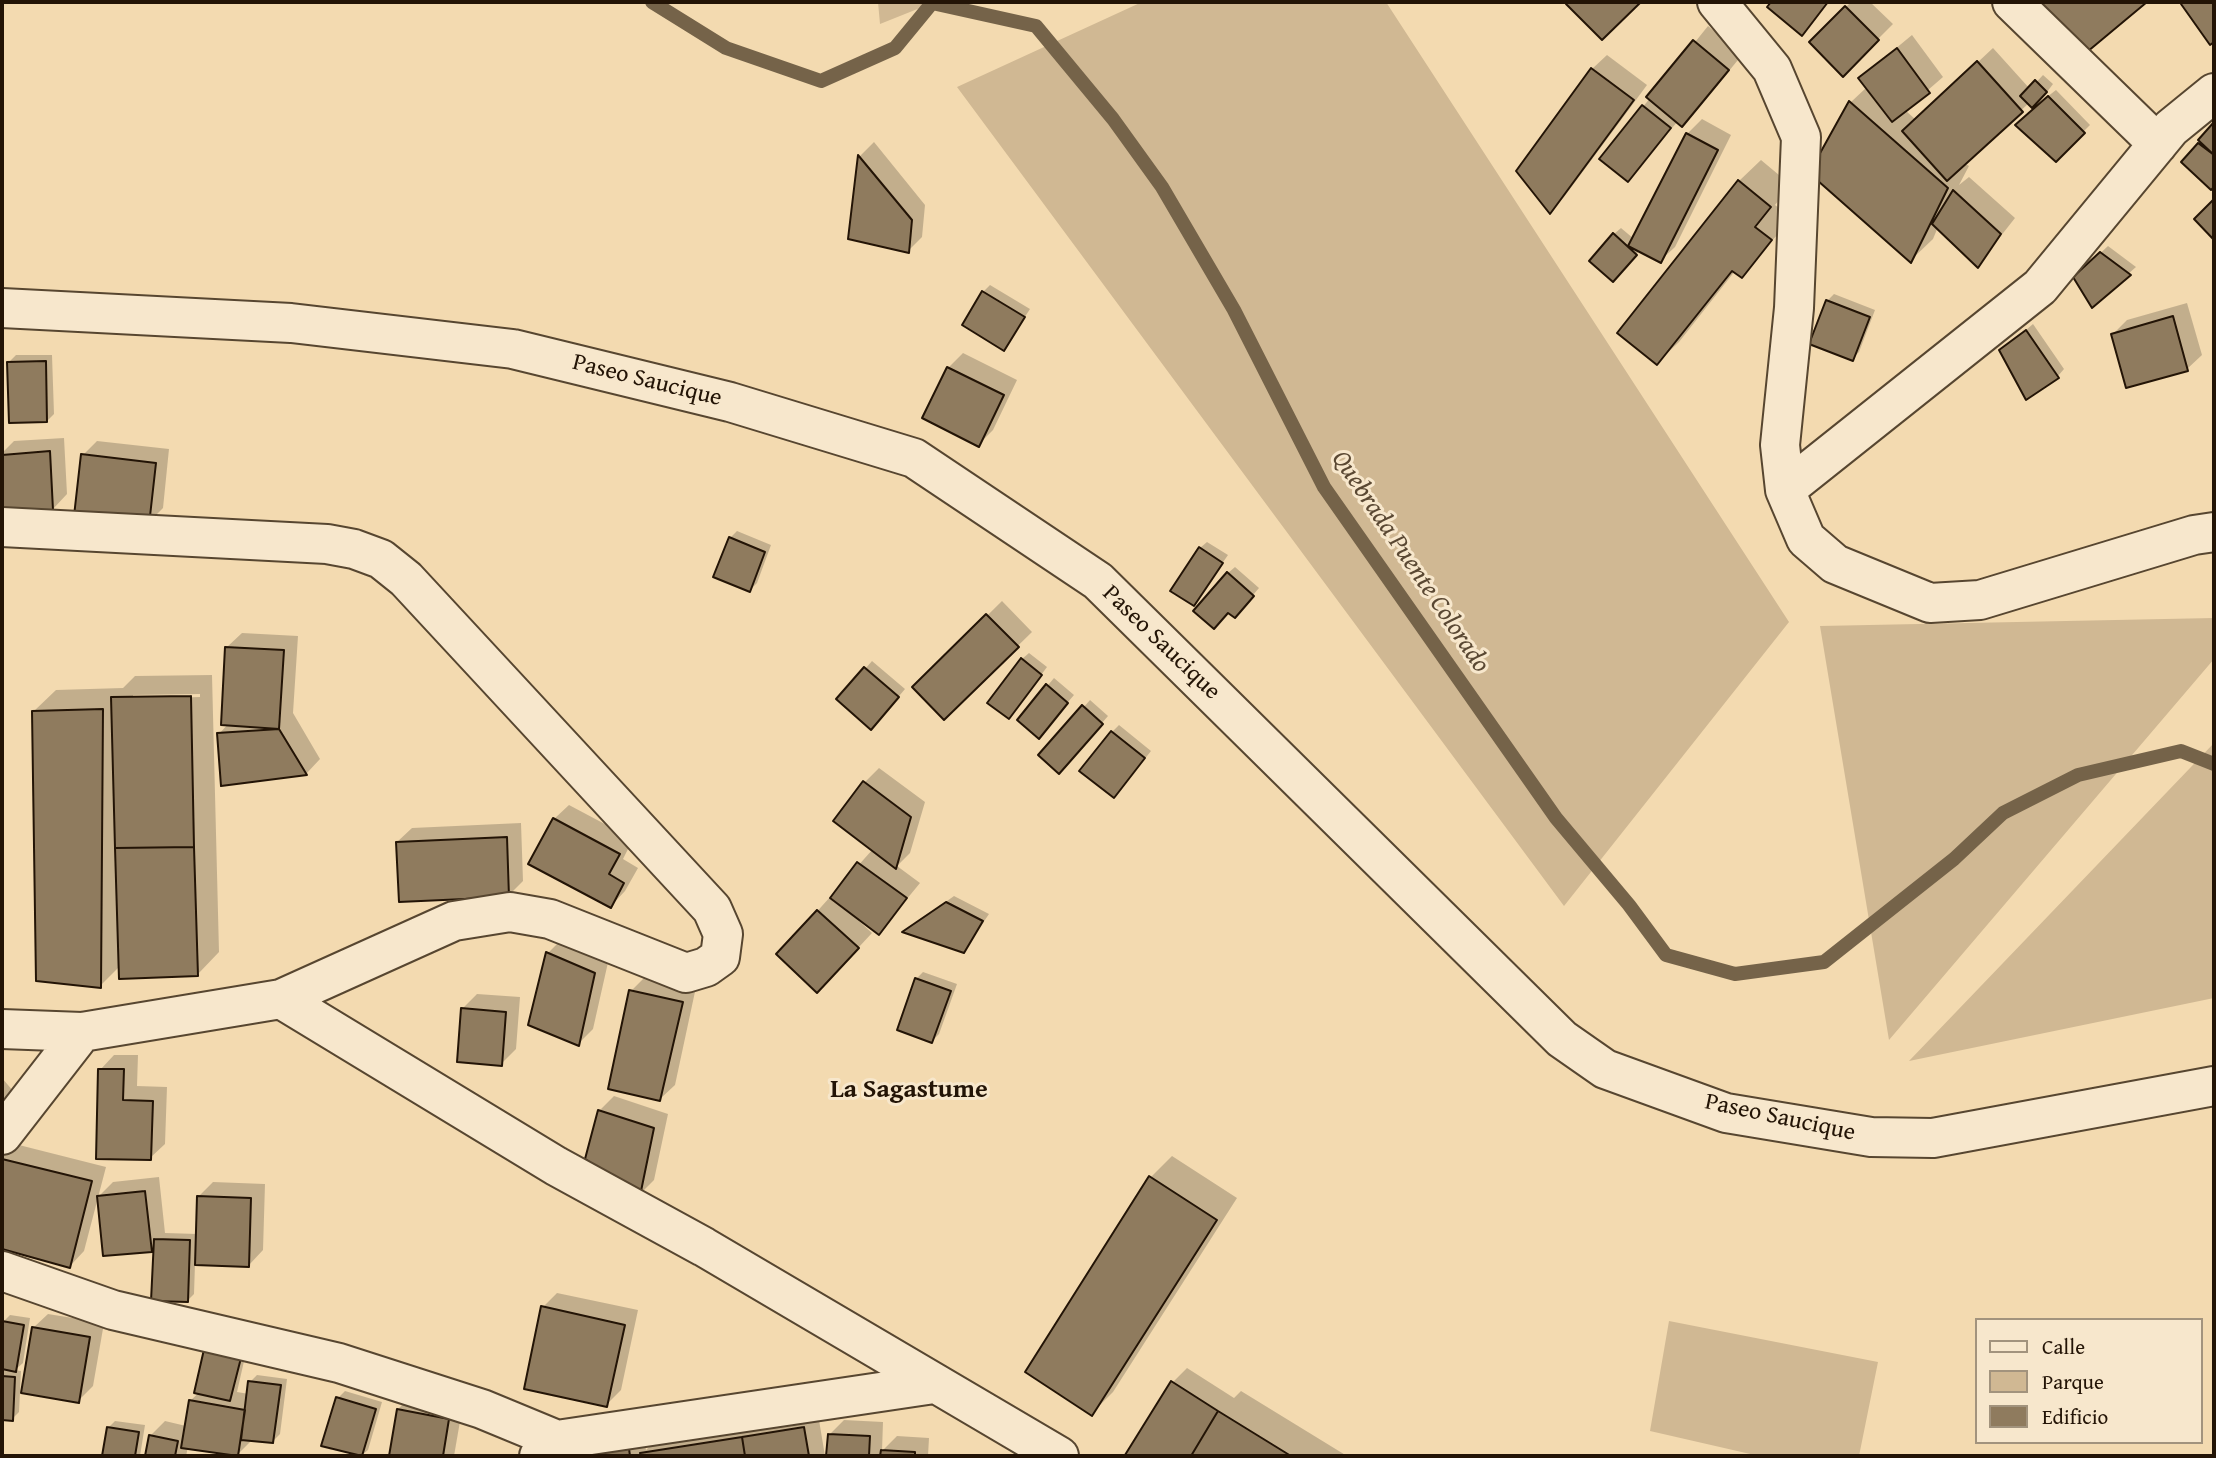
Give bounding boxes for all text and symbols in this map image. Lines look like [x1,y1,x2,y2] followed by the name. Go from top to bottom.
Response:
[569,349,725,413] street label: Paseo Saucique
[1324,445,1496,679] water label: Quebrada Puente Colorado
[1096,580,1226,706] street label: Paseo Saucique
[830,1074,988,1106] district label: La Sagastume
[1702,1088,1858,1148] street label: Paseo Saucique
[1974,1318,2202,1444] legend
[2042,1331,2085,1362] text: Calle
[2042,1366,2104,1397] text: Parque
[2042,1401,2108,1432] text: Edificio

